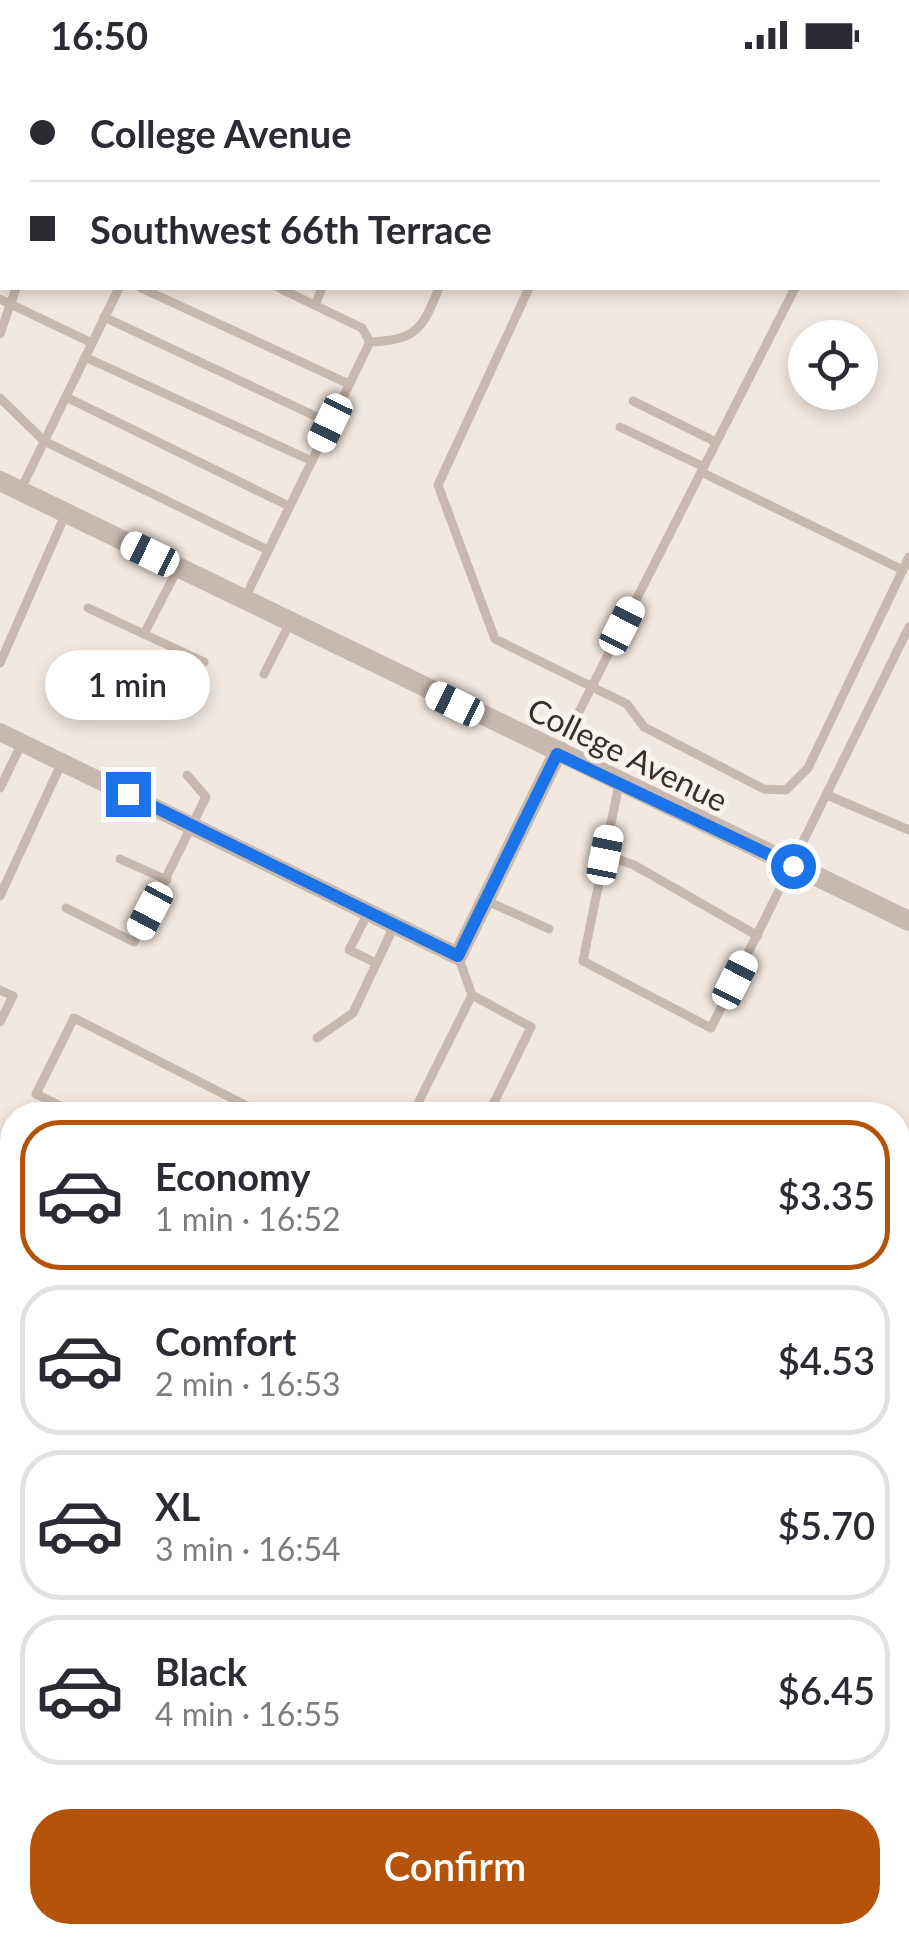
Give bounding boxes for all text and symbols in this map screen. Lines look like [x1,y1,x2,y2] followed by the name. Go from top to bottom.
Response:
[50,12,148,58] text: 16:50
[90,110,351,156] text: College Avenue
[90,206,492,252] text: Southwest 66th Terrace
[788,320,878,410] map controls
[788,320,878,410] button: locate
[303,389,357,457] car
[116,527,184,581] car
[595,592,649,660] car
[46,649,210,719] callout: 1 min
[88,665,167,704] text: 1 min
[421,677,489,731] car
[522,689,734,819] street label: College Avenue
[106,772,151,817] route end
[585,823,625,887] car
[771,844,816,889] route start
[123,877,177,945] car
[708,946,762,1014] car
[35,1150,125,1240] icon: car
[155,1153,310,1199] text: Economy
[778,1172,875,1218] text: $3.35
[155,1199,341,1238] text: 1 min · 16:52
[35,1315,125,1405] icon: car
[155,1318,296,1364] text: Comfort
[778,1337,875,1383] text: $4.53
[155,1364,341,1403] text: 2 min · 16:53
[35,1480,125,1570] icon: car
[155,1483,200,1529] text: XL
[778,1502,875,1548] text: $5.70
[155,1529,341,1568] text: 3 min · 16:54
[35,1645,125,1735] icon: car
[155,1648,247,1694] text: Black
[778,1667,875,1713] text: $6.45
[155,1694,341,1733] text: 4 min · 16:55
[30,1809,880,1924] button: Confirm

